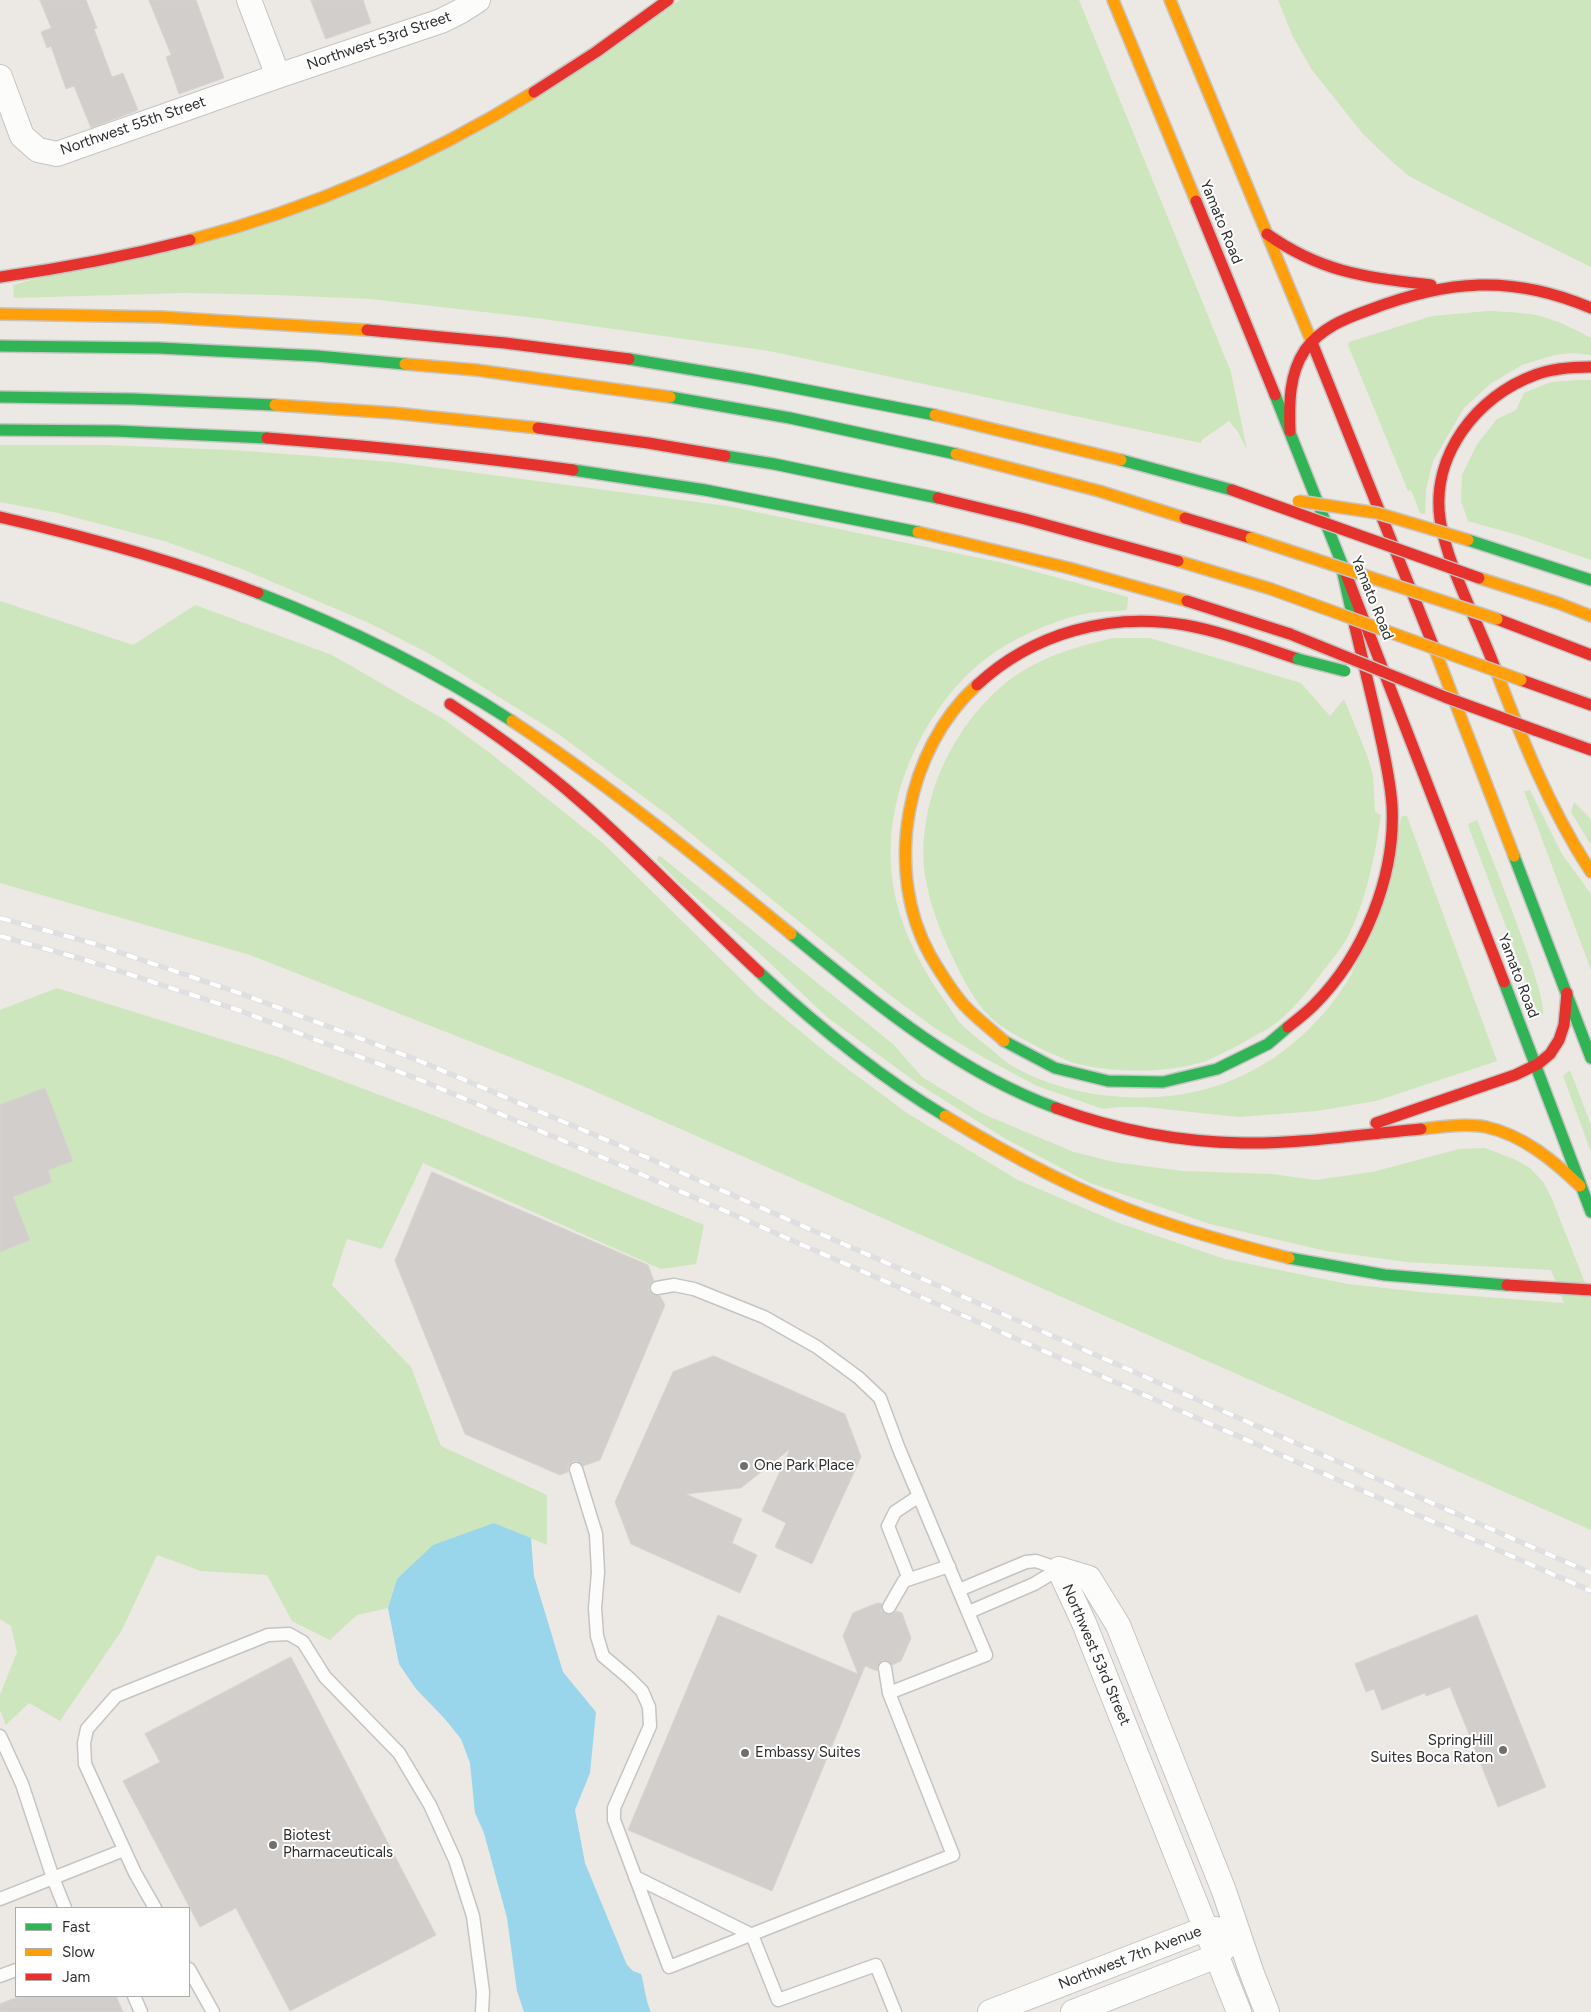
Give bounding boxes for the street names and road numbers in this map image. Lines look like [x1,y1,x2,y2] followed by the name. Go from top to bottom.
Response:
[304,8,454,74] street label: Northwest 53rd Street
[58,93,208,159] street label: Northwest 55th Street
[1196,177,1246,267] street label: Yamato Road
[1347,553,1397,643] street label: Yamato Road
[1494,931,1542,1021] street label: Yamato Road
[1058,1582,1134,1728] street label: Northwest 53rd Street
[1056,1922,1204,1994] street label: Northwest 7th Avenue

